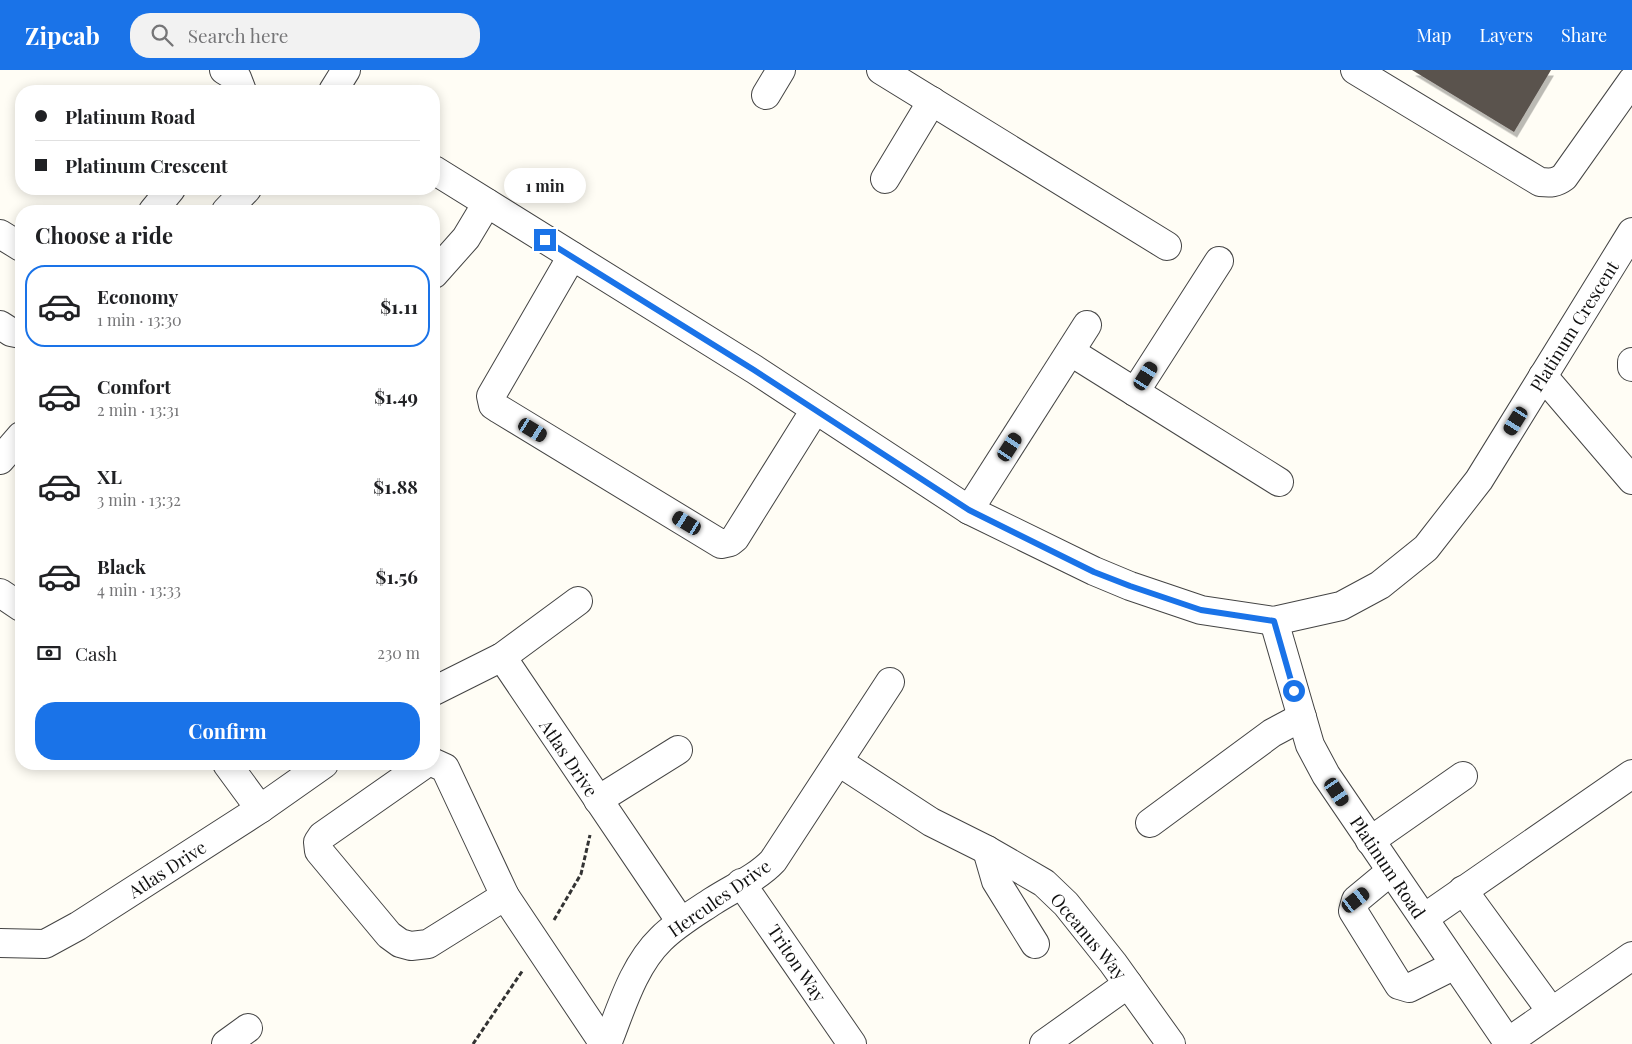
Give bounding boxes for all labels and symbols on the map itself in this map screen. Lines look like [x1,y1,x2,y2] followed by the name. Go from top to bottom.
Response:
[504,168,586,202] callout: 1 min
[534,229,556,251] route end
[1524,256,1624,396] street label: Platinum Crescent
[1131,359,1160,393] car
[1501,404,1530,438] car
[516,416,549,444] car
[995,430,1024,464] car
[670,509,703,537] car
[1283,680,1305,702] route start
[534,714,604,801] street label: Atlas Drive
[1322,775,1351,809] car
[1345,811,1431,923] street label: Platinum Road
[123,835,211,904] street label: Atlas Drive
[663,854,775,942] street label: Hercules Drive
[1339,885,1372,915] car
[1046,887,1132,985] street label: Oceanus Way
[762,920,832,1006] street label: Triton Way

